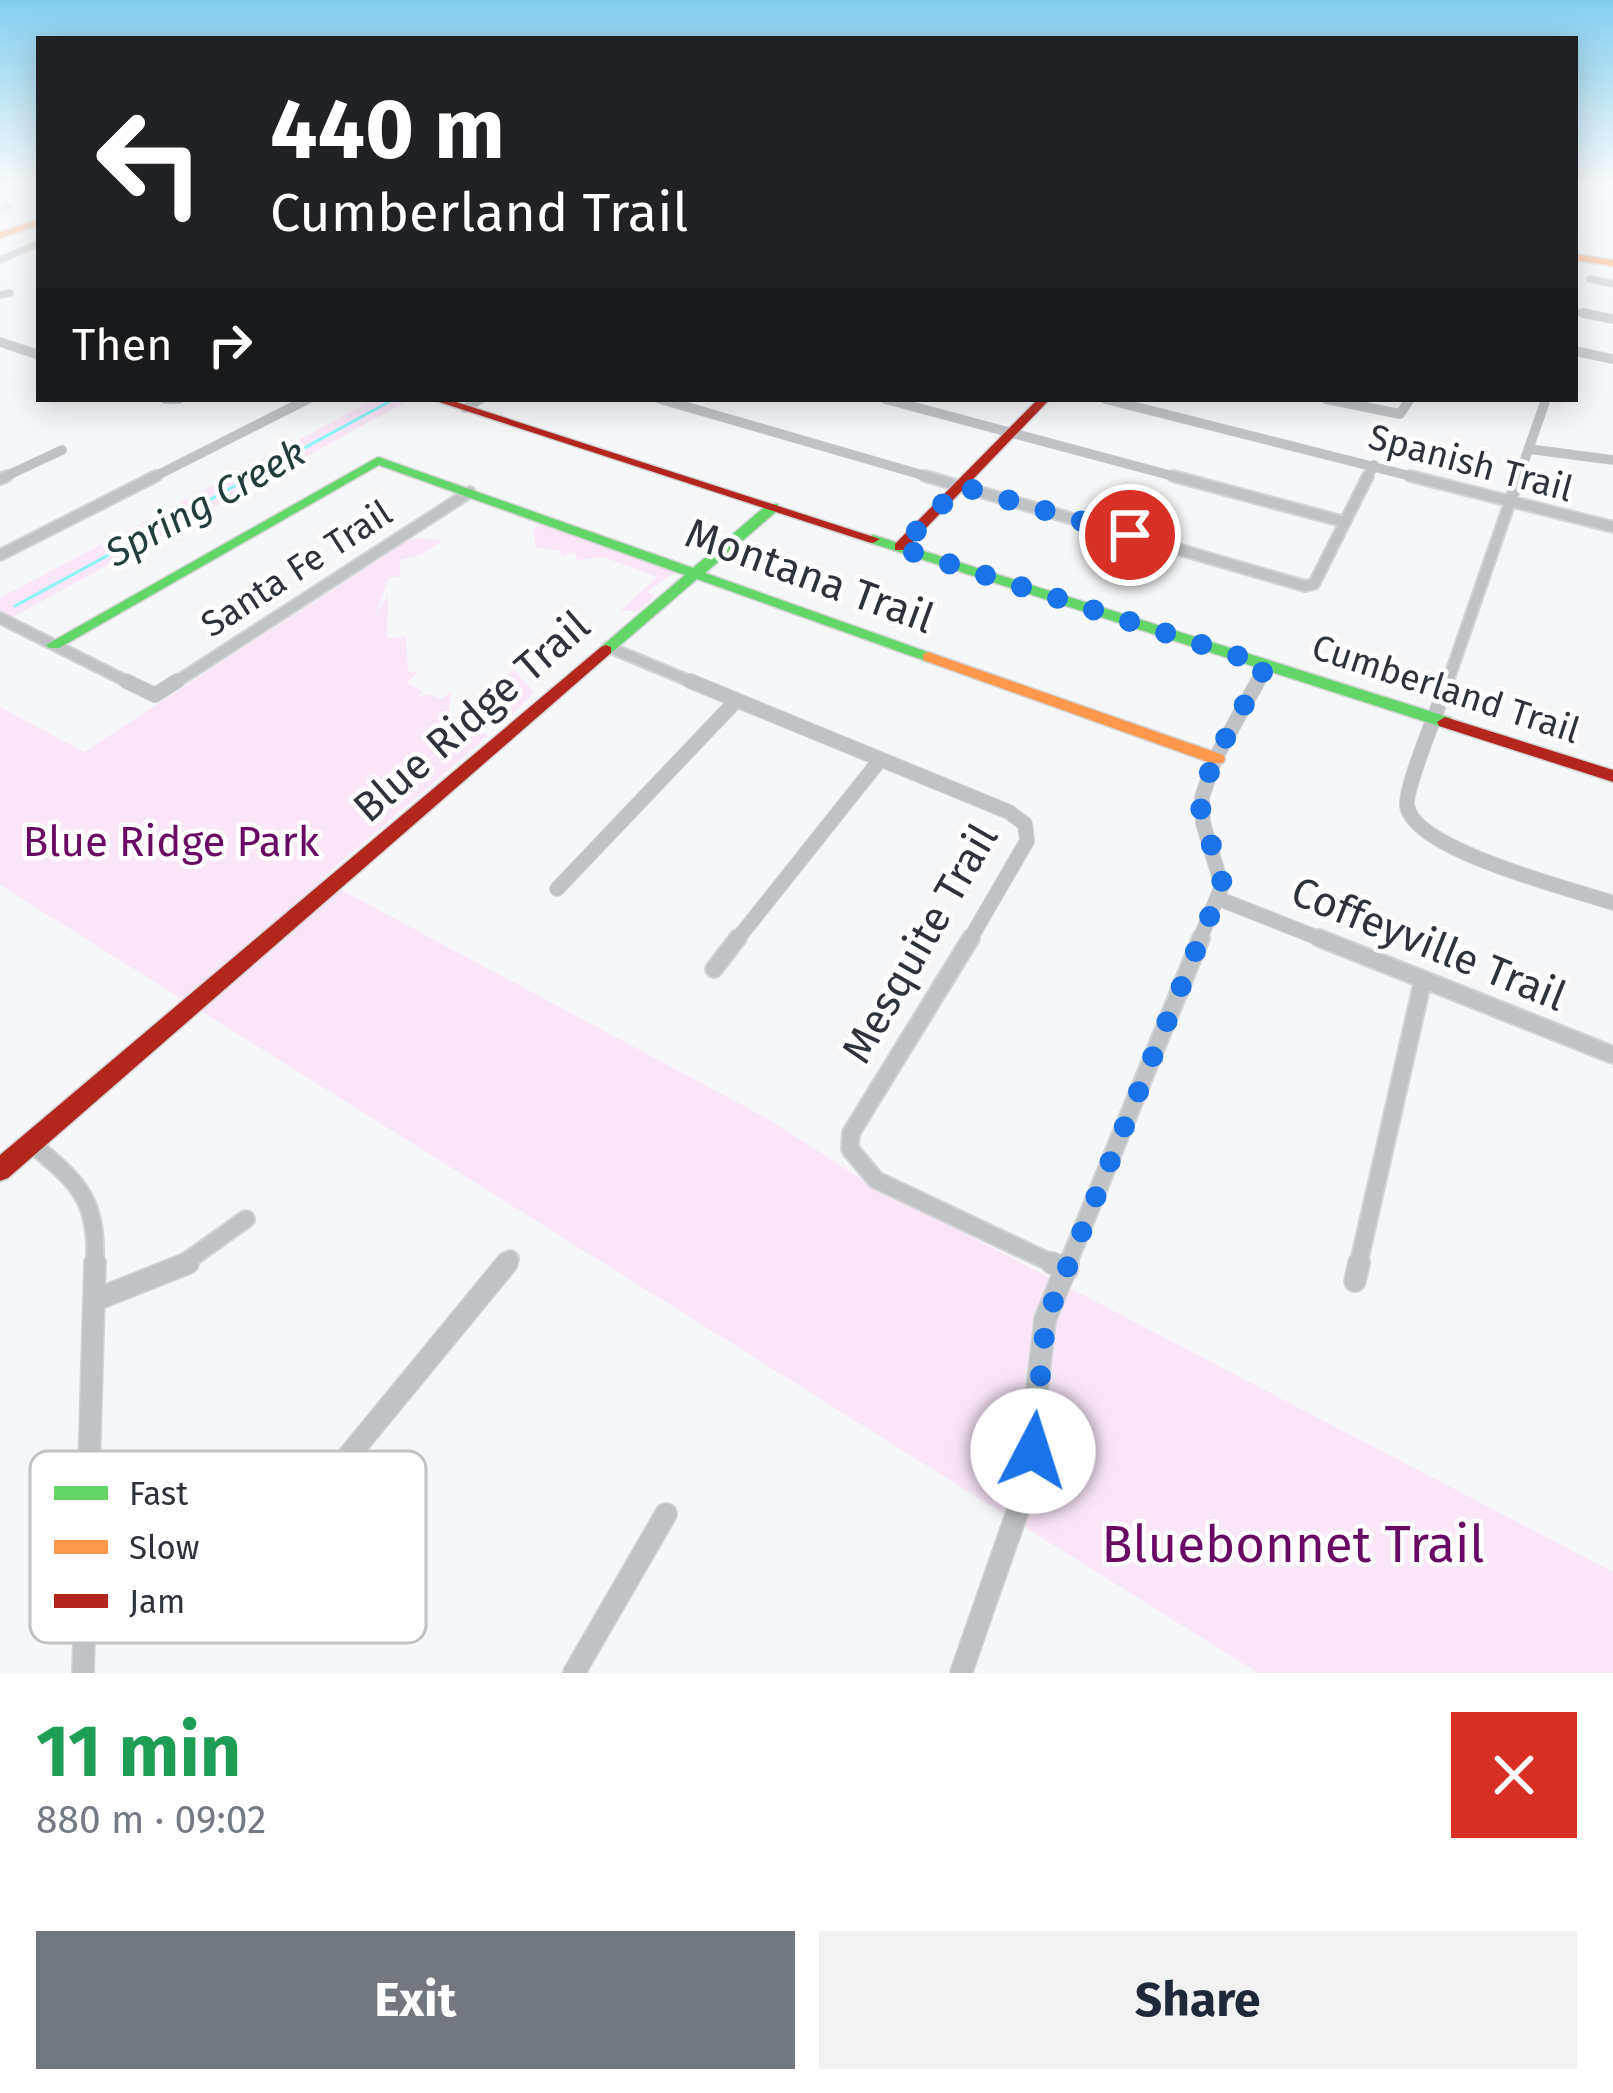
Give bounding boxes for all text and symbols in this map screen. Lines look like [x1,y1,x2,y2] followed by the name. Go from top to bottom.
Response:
[270,79,505,180] text: 440 m
[72,84,228,240] icon: left
[270,181,688,245] text: Cumberland Trail
[197,312,263,378] icon: right
[72,318,173,372] text: Then
[1364,415,1578,511] street label: Spanish Trail
[97,429,313,577] water label: Spring Creek
[1079,484,1181,586] pin
[193,491,400,647] street label: Santa Fe Trail
[1097,502,1163,568] icon: arrive
[679,508,941,644] street label: Montana Trail
[344,601,600,833] street label: Blue Ridge Trail
[1306,625,1585,753] street label: Cumberland Trail
[831,815,1008,1072] street label: Mesquite Trail
[23,817,320,867] park label: Blue Ridge Park
[1284,866,1573,1022] street label: Coffeyville Trail
[970,1388,1096,1514] position arrow
[30,1451,426,1643] legend
[129,1474,188,1514] text: Fast
[1102,1514,1484,1576] park label: Bluebonnet Trail
[129,1528,199,1568] text: Slow
[129,1582,185,1622] text: Jam
[36,1709,241,1795] text: 11 min
[1451,1712,1577,1838] button: close
[36,1797,266,1843] text: 880 m · 09:02
[36,1931,795,2069] button: Exit
[819,1931,1577,2069] button: Share

